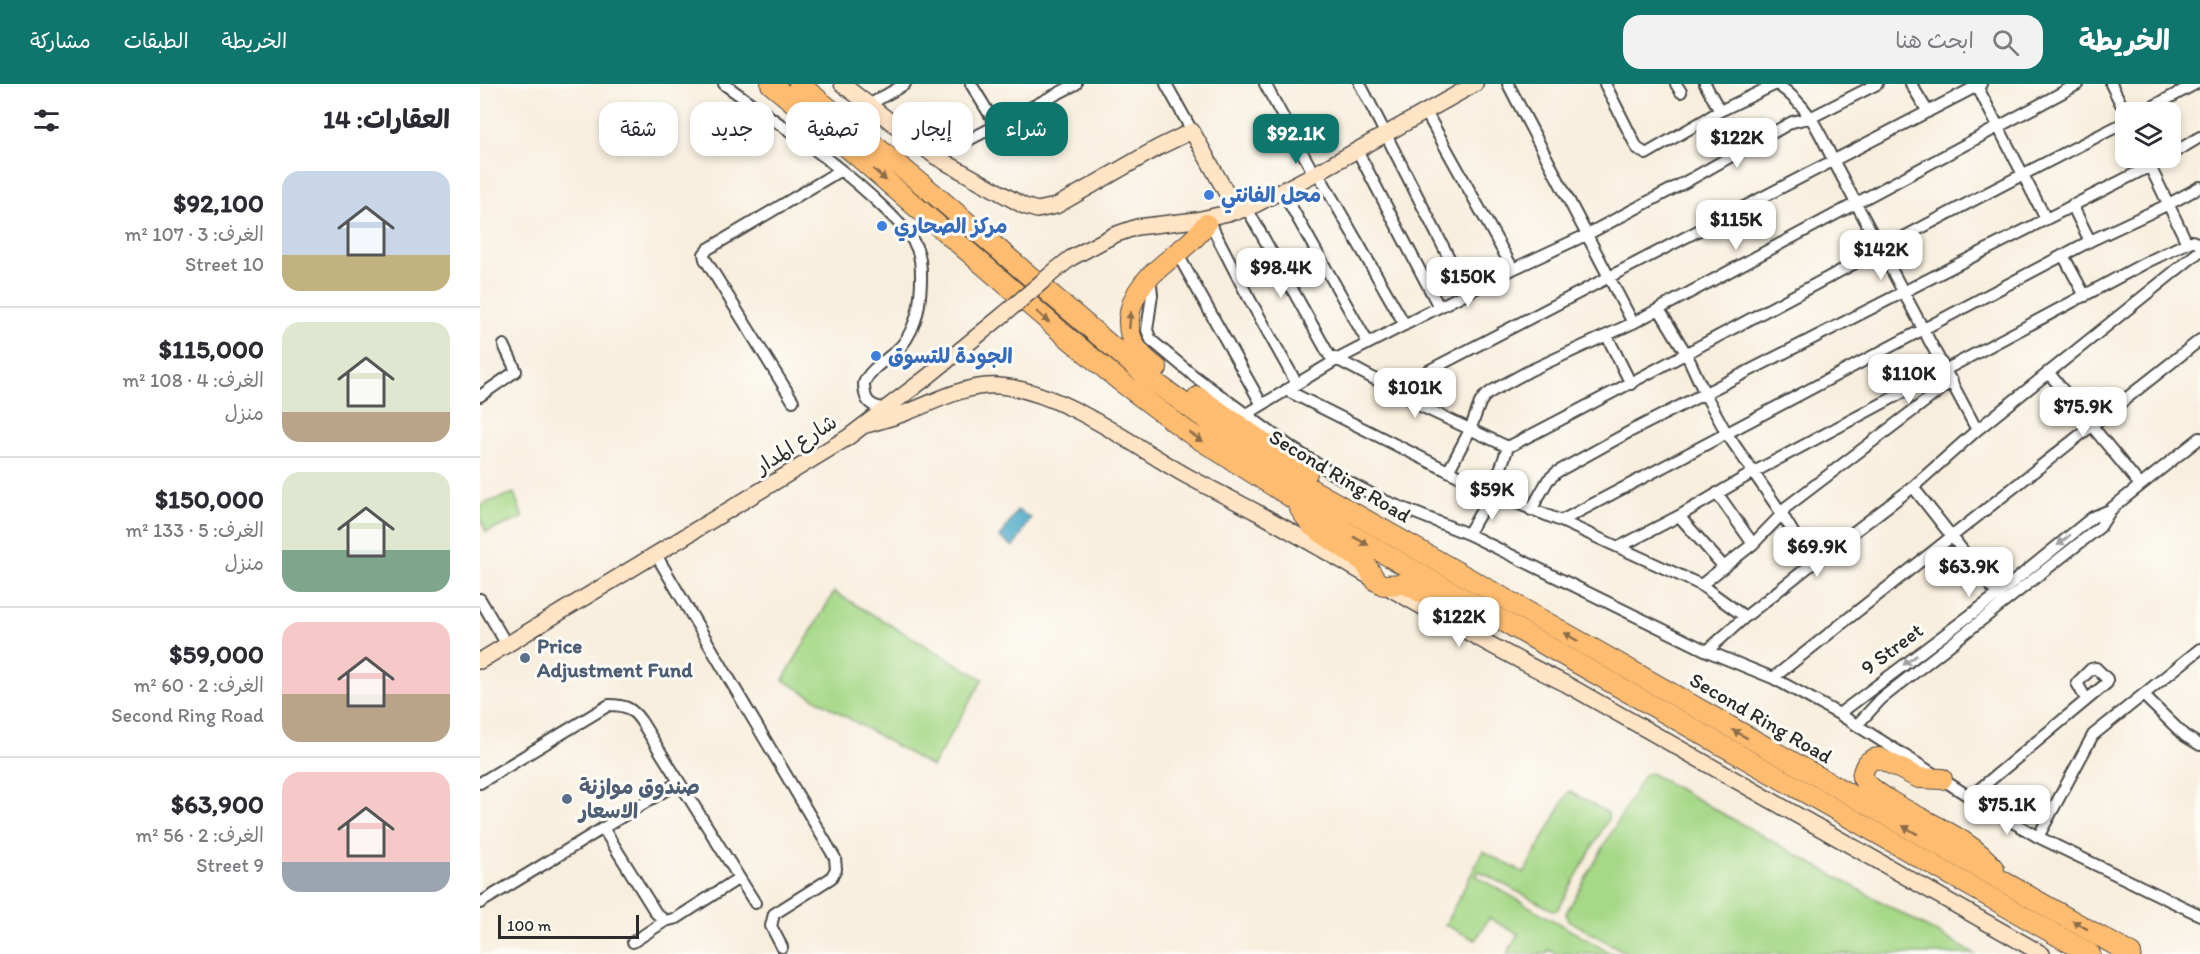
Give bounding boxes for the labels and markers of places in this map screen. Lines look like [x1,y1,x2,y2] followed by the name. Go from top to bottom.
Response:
[1247,114,1345,165] pin: $92.1K
[1695,118,1779,169] pin: $122K
[1221,182,1321,214] place label: محل الفانتي
[1202,188,1216,202] marker: محل الفانتي
[1694,200,1778,251] pin: $115K
[894,213,1007,242] place label: مركز الصحاري
[875,219,889,233] marker: مركز الصحاري
[1839,230,1923,281] pin: $142K
[1232,248,1330,299] pin: $98.4K
[1426,257,1510,308] pin: $150K
[888,343,1013,370] place label: الجودة للتسوق
[869,349,883,363] marker: الجودة للتسوق
[1867,354,1951,405] pin: $110K
[1373,368,1457,419] pin: $101K
[2034,387,2132,438] pin: $75.9K
[1456,470,1528,521] pin: $59K
[1768,527,1866,578] pin: $69.9K
[1920,547,2018,598] pin: $63.9K
[1417,597,1501,648] pin: $122K
[536,633,693,683] place label: Price Adjustment Fund
[518,651,532,665] marker: Price Adjustment Fund
[577,774,700,823] place label: صندوق موازنة الاسعار
[1958,785,2056,836] pin: $75.1K
[560,792,574,806] marker: صندوق موازنة الاسعار

